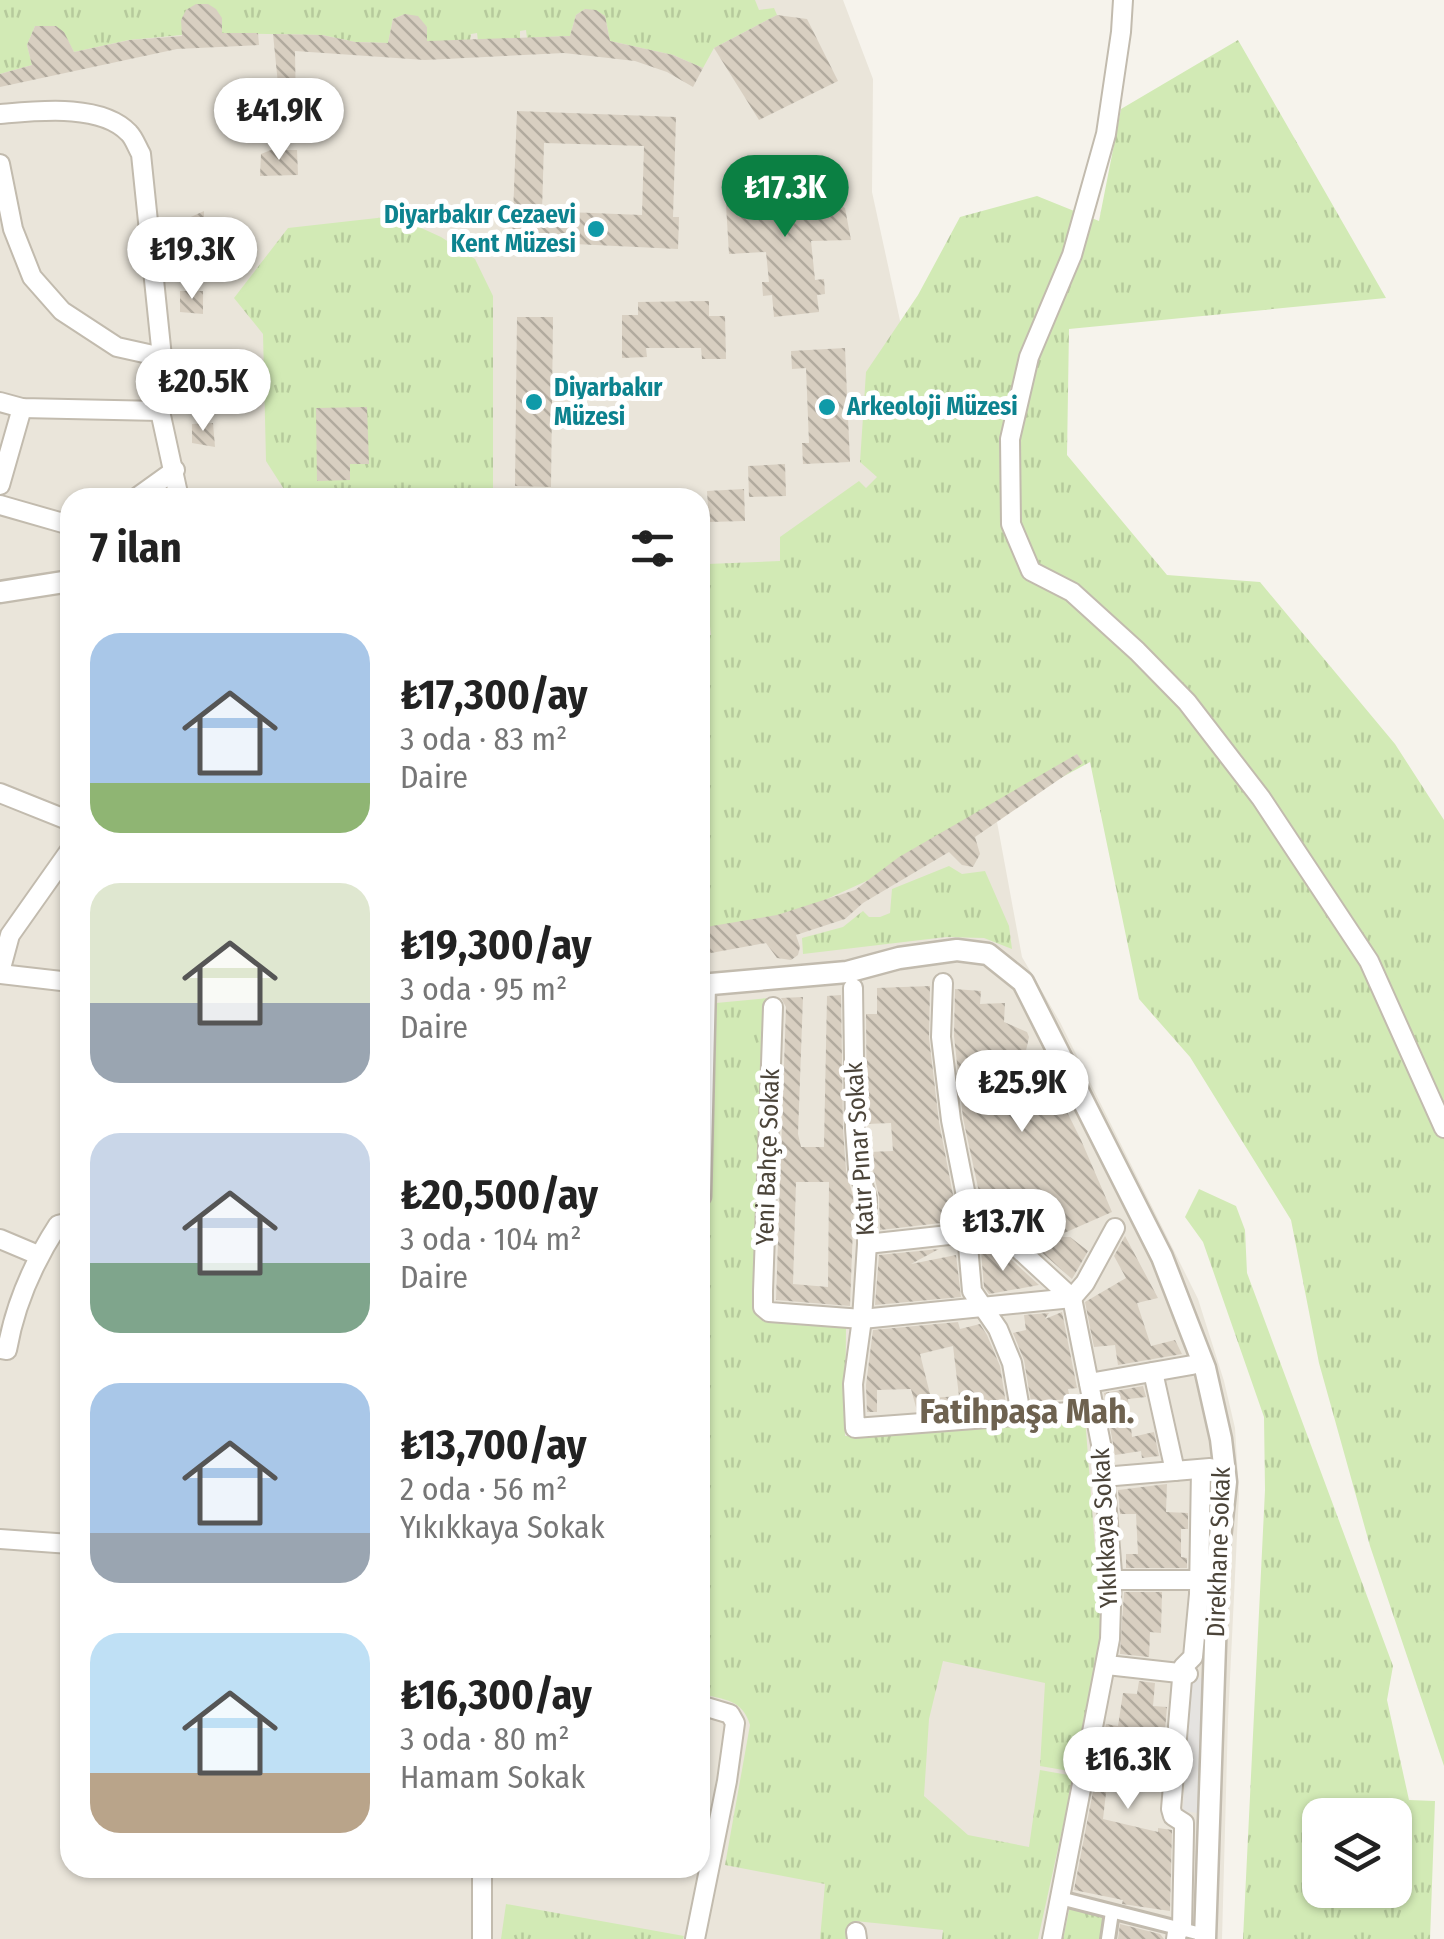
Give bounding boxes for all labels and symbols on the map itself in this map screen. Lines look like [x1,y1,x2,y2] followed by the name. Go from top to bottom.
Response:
[198,78,360,163] pin: ₺41.9K
[704,155,866,240] pin: ₺17.3K
[384,200,576,259] place label: Diyarbakır Cezaevi Kent Müzesi
[111,217,273,302] pin: ₺19.3K
[585,218,607,240] marker: Diyarbakır Cezaevi Kent Müzesi
[122,349,284,434] pin: ₺20.5K
[554,373,663,432] place label: Diyarbakır Müzesi
[523,391,545,413] marker: Diyarbakır Müzesi
[846,392,1018,422] place label: Arkeoloji Müzesi
[816,396,838,418] marker: Arkeoloji Müzesi
[941,1050,1103,1135] pin: ₺25.9K
[839,1061,881,1237] street label: Katır Pınar Sokak
[750,1068,786,1246] street label: Yeni Bahçe Sokak
[922,1189,1084,1274] pin: ₺13.7K
[919,1390,1135,1433] district label: Fatihpaşa Mah.
[1086,1447,1124,1609] street label: Yıkıkkaya Sokak
[1201,1466,1237,1638] street label: Direkhane Sokak
[1047,1727,1209,1812] pin: ₺16.3K

